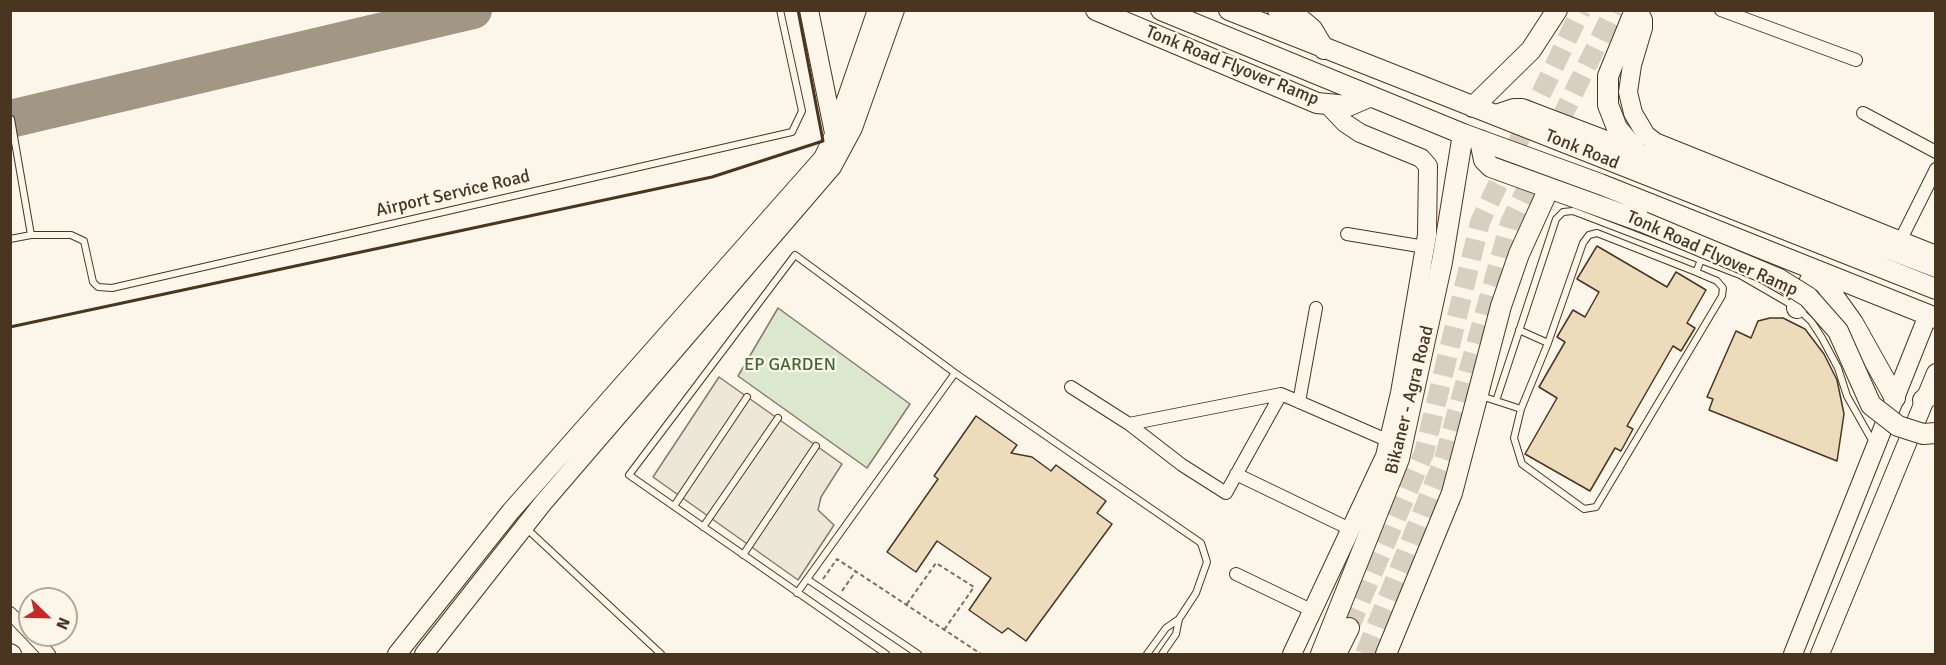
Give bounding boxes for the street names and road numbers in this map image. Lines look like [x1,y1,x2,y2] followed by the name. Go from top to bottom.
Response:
[1142,21,1322,111] street label: Tonk Road Flyover Ramp
[1542,125,1622,175] street label: Tonk Road
[374,166,532,222] street label: Airport Service Road
[1623,206,1801,302] street label: Tonk Road Flyover Ramp
[1381,324,1439,476] street label: Bikaner - Agra Road

